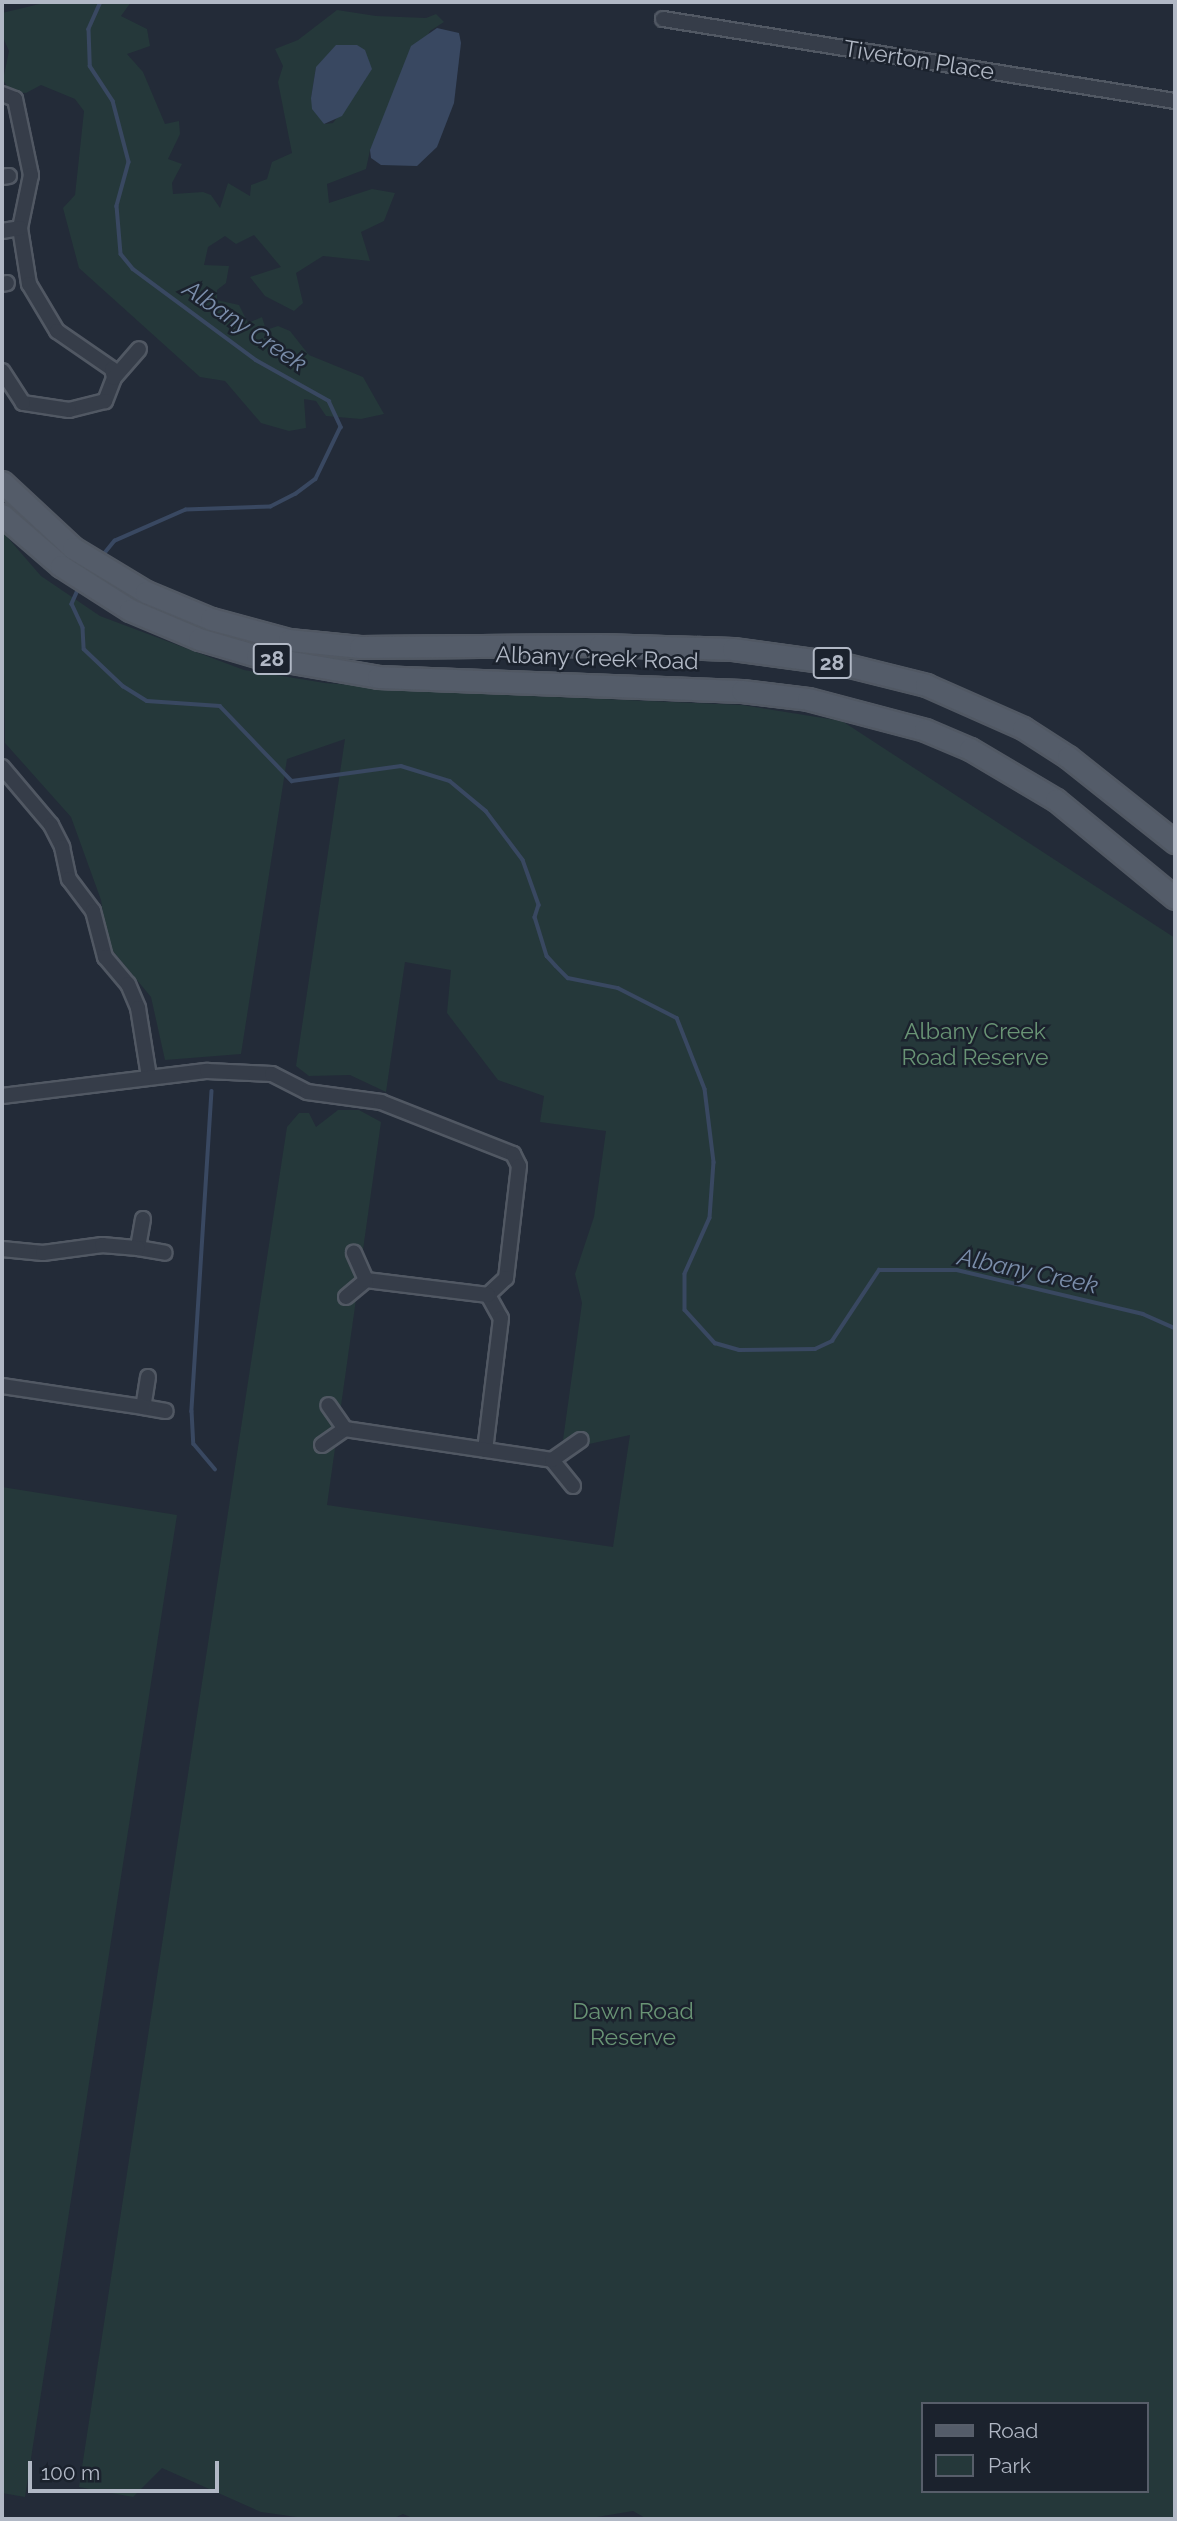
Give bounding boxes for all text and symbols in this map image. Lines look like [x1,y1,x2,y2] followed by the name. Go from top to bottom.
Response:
[842,34,996,86] street label: Tiverton Place
[178,274,312,378] water label: Albany Creek
[495,641,699,675] street label: Albany Creek Road
[251,642,293,676] road number: 28
[811,646,853,680] road number: 28
[901,1017,1049,1071] park label: Albany Creek Road Reserve
[955,1242,1101,1300] water label: Albany Creek
[572,1997,694,2051] park label: Dawn Road Reserve
[922,2402,1149,2493] legend
[988,2418,1038,2443] text: Road
[32,2448,222,2492] scale bar
[988,2453,1031,2478] text: Park
[41,2460,100,2485] text: 100 m

